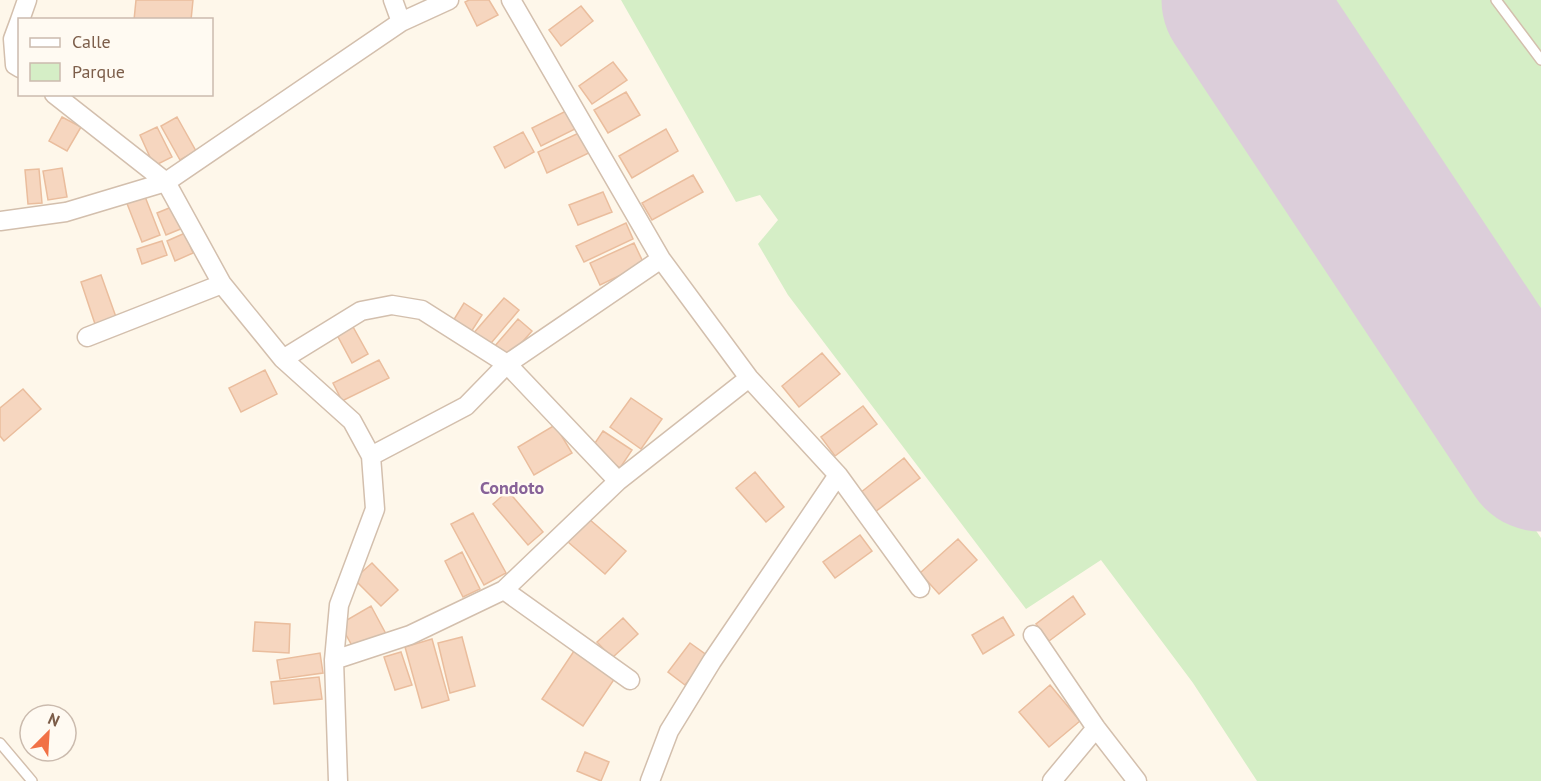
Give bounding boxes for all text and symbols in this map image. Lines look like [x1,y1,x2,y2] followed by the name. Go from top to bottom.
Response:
[18,18,213,96] legend
[72,30,111,53] text: Calle
[72,60,125,83] text: Parque
[480,476,544,499] district label: Condoto
[18,703,78,763] north arrow
[45,708,63,731] text: N

